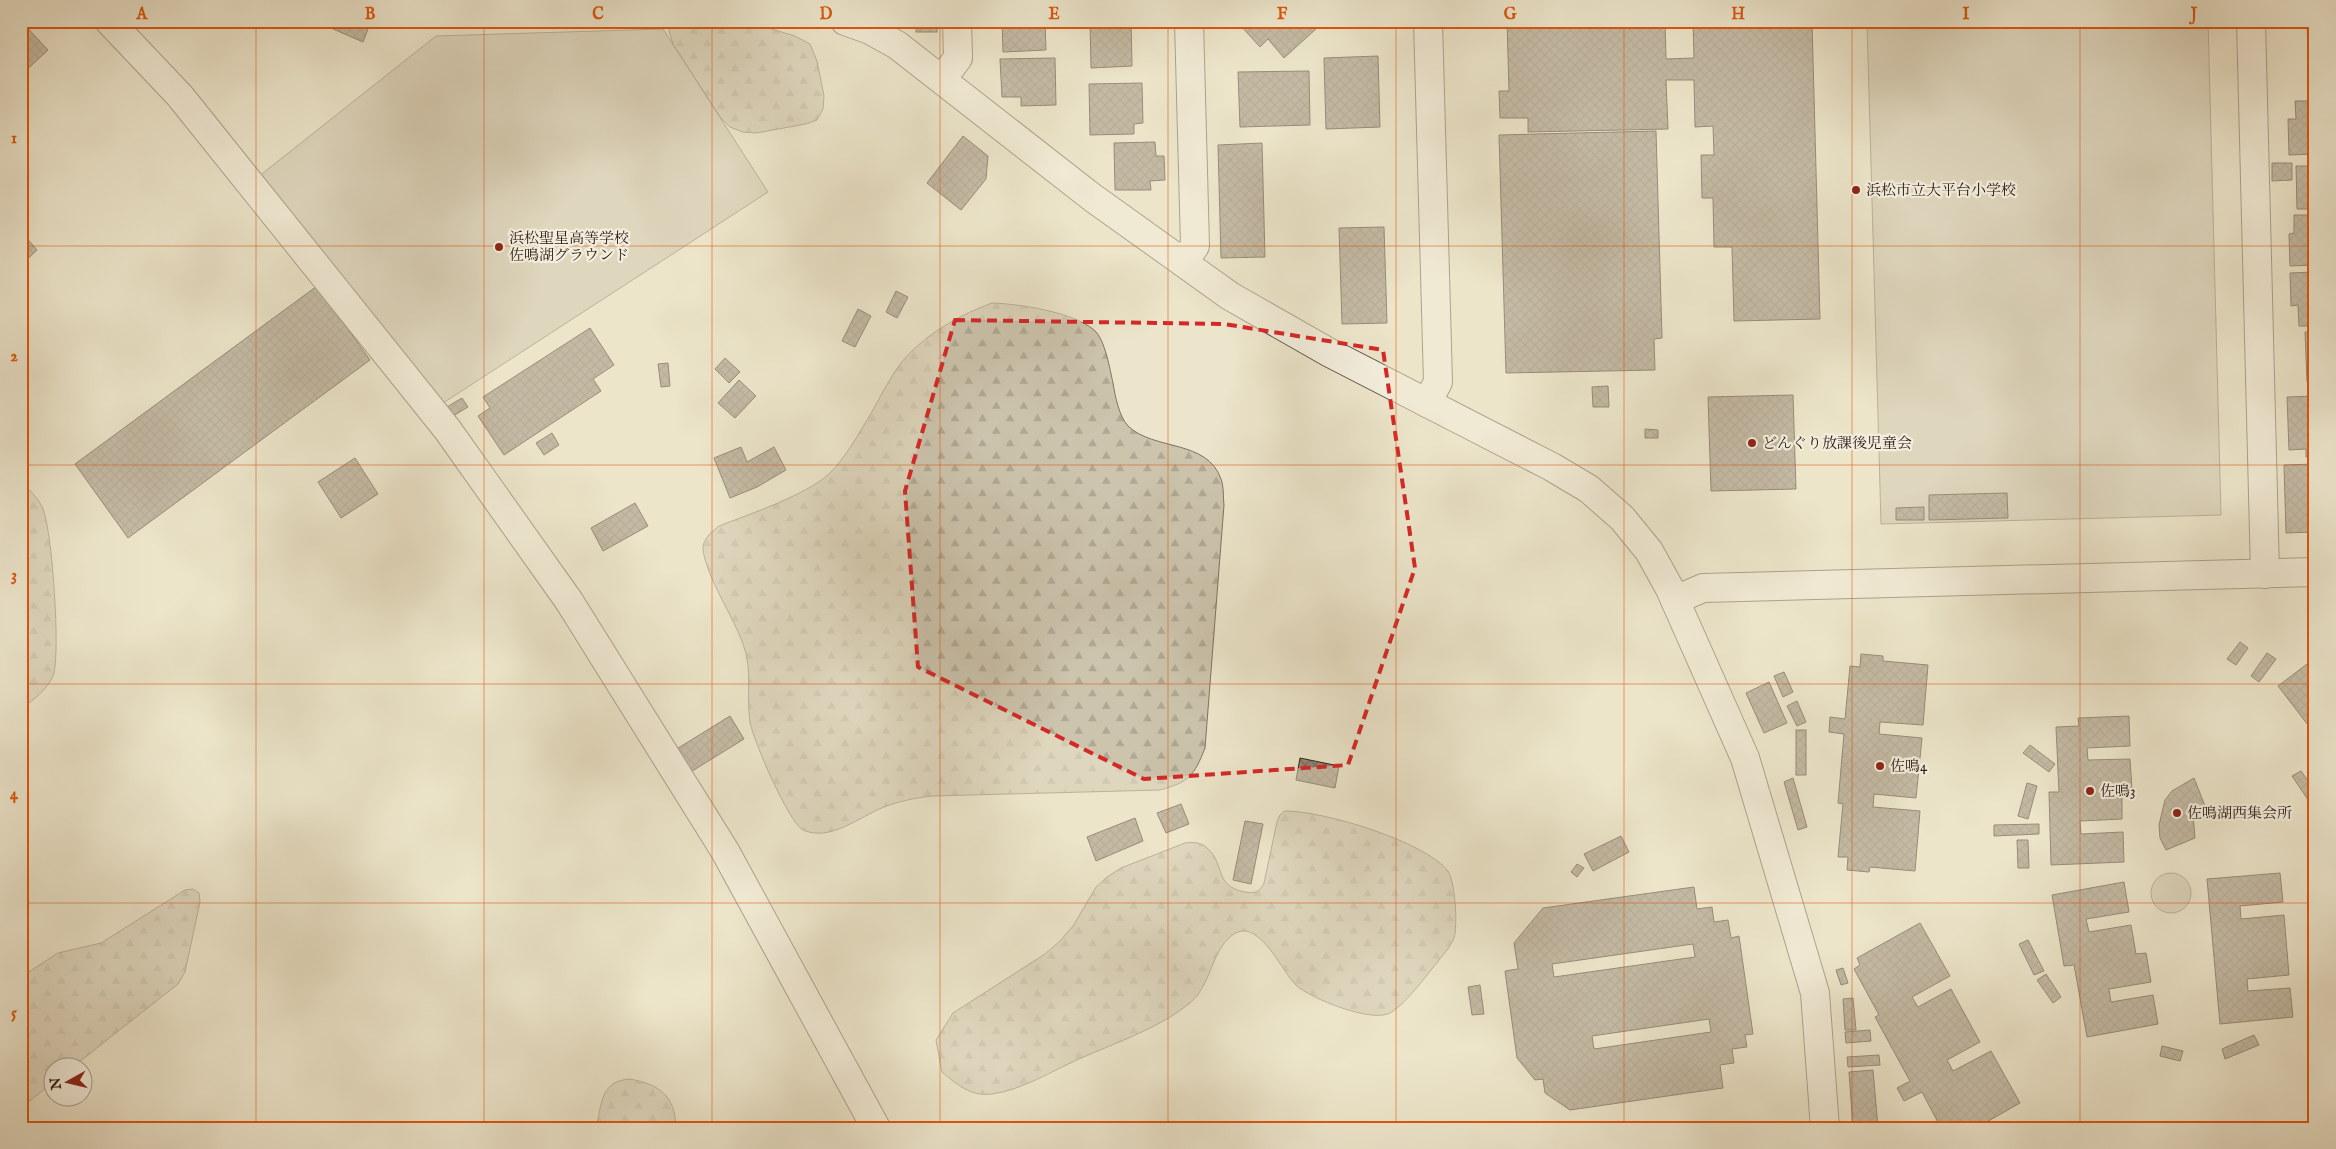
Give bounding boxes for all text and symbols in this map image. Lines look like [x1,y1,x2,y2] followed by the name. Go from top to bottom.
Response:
[136,5,149,25] text: A
[365,5,376,25] text: B
[592,5,604,25] text: C
[820,5,833,25] text: D
[1048,5,1060,25] text: E
[1277,5,1288,25] text: F
[1504,5,1517,25] text: G
[1731,5,1745,25] text: H
[1963,5,1970,25] text: I
[2189,5,2198,25] text: J
[11,129,17,149] text: 1
[1866,181,2016,200] place label: 浜松市立大平台小学校
[1850,184,1862,196] marker: 浜松市立大平台小学校
[509,229,629,265] place label: 浜松聖星高等学校 佐鳴湖グラウンド
[493,241,505,253] marker: 浜松聖星高等学校 佐鳴湖グラウンド
[10,347,18,367] text: 2
[1762,434,1912,453] place label: どんぐり放課後児童会
[1746,437,1758,449] marker: どんぐり放課後児童会
[11,566,17,586] text: 3
[1890,757,1928,776] place label: 佐鳴4
[1874,760,1886,772] marker: 佐鳴4
[2100,782,2136,801] place label: 佐鳴3
[10,785,19,805] text: 4
[2084,785,2096,797] marker: 佐鳴3
[2187,804,2292,823] place label: 佐鳴湖西集会所
[2171,807,2183,819] marker: 佐鳴湖西集会所
[11,1004,17,1024] text: 5
[42,1056,92,1106] north arrow
[46,1076,66,1092] text: N

